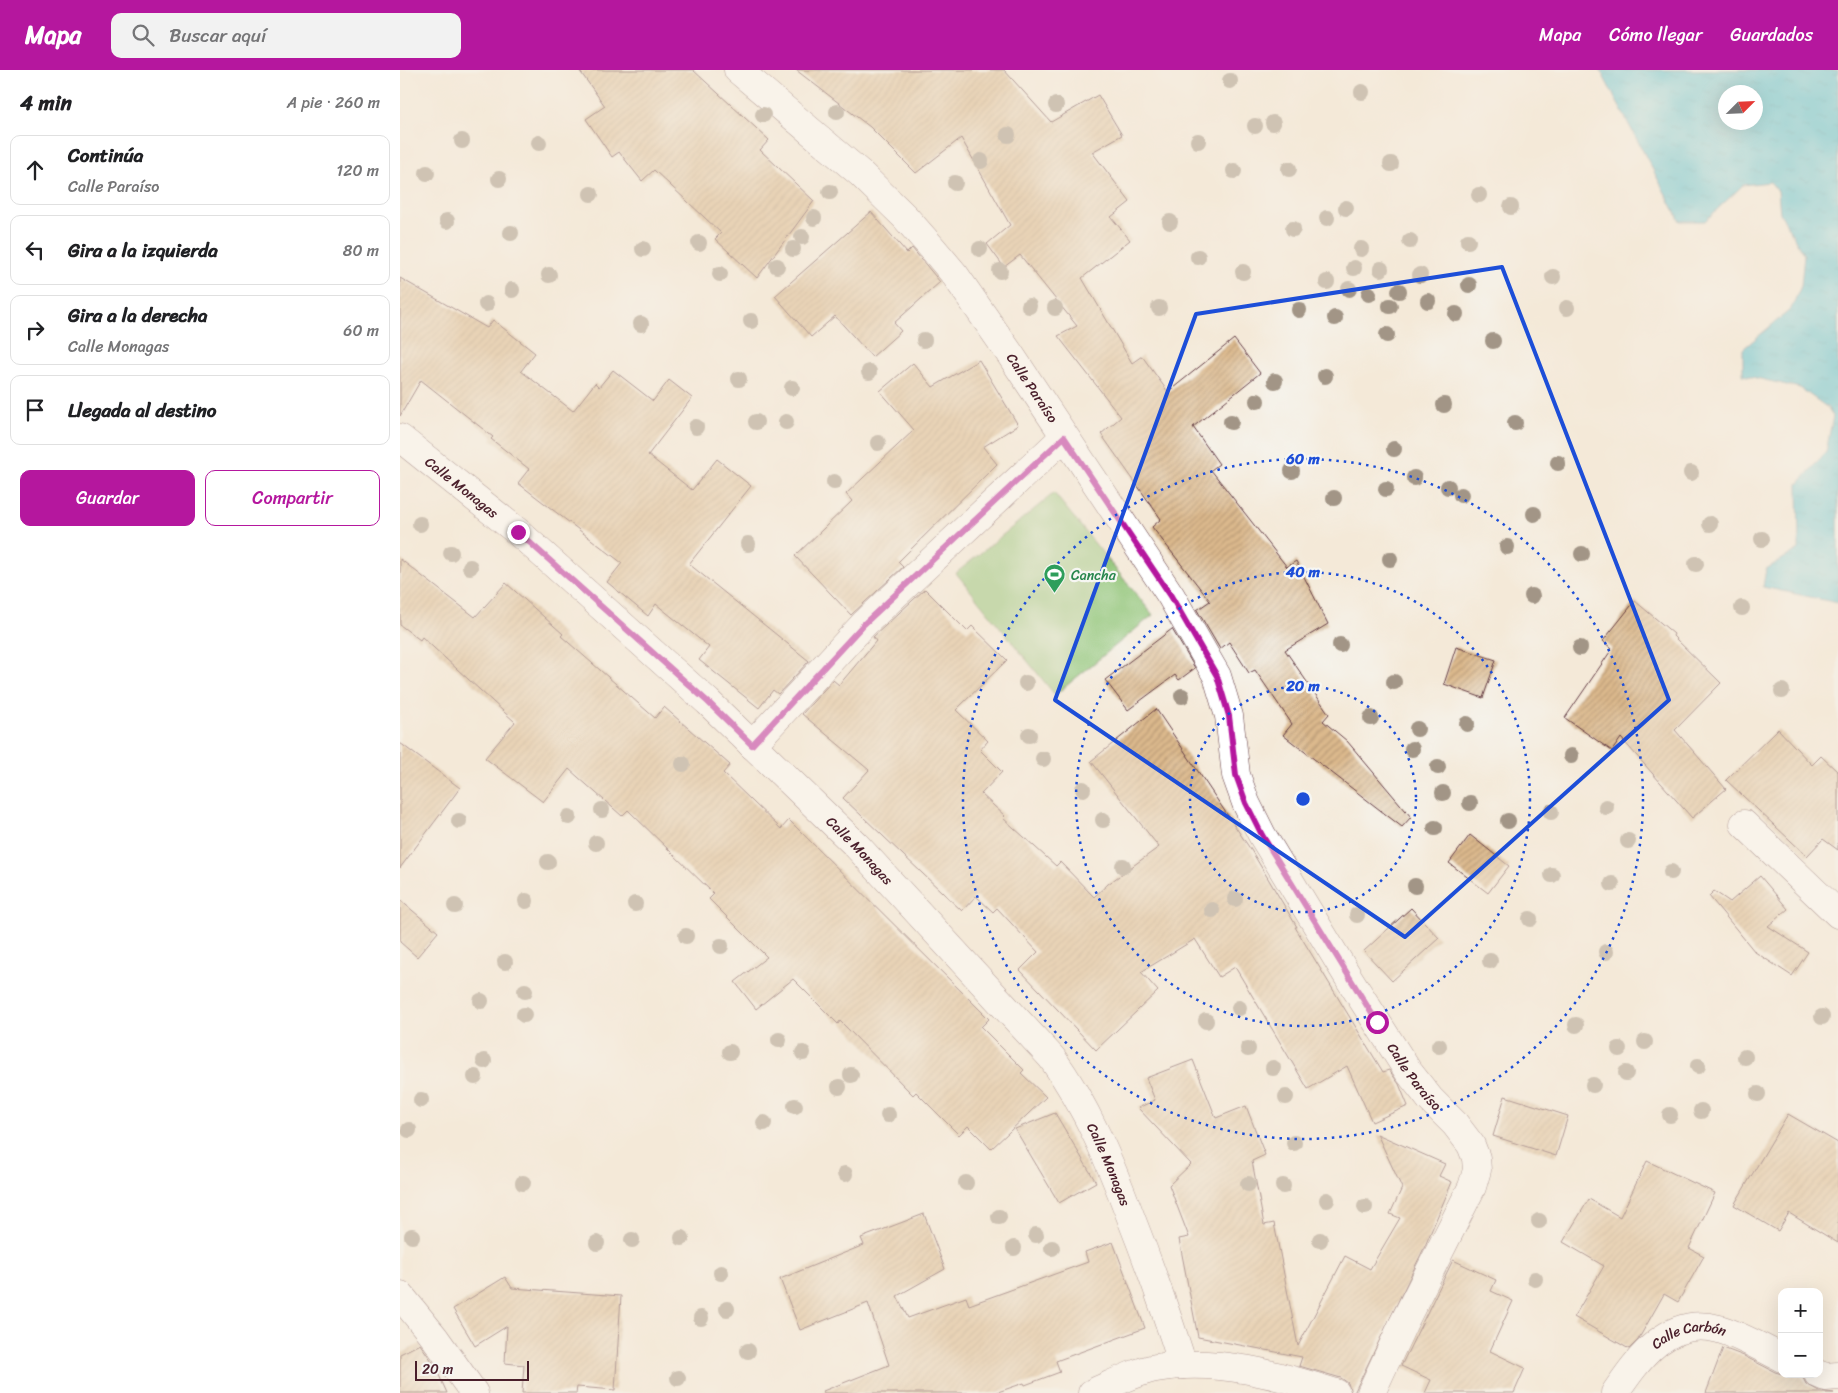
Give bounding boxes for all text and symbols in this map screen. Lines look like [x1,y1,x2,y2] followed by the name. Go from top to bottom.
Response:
[111,13,461,58] search box
[25,14,81,56] text: Mapa
[169,19,266,52] text: Buscar aquí
[1539,19,1581,51] text: Mapa
[1609,19,1702,51] text: Cómo llegar
[1730,19,1813,51] text: Guardados
[129,21,157,49] icon: search
[20,84,72,122] text: 4 min
[1718,85,1763,130] north arrow
[287,88,380,117] text: A pie · 260 m
[68,139,143,172] text: Continúa
[21,156,49,184] icon: ahead
[336,156,379,185] text: 120 m
[68,172,159,201] text: Calle Paraíso
[68,234,218,267] text: Gira a la izquierda
[21,236,49,264] icon: left
[343,236,379,265] text: 80 m
[68,299,207,332] text: Gira a la derecha
[21,316,49,344] icon: right
[343,316,379,345] text: 60 m
[68,332,169,361] text: Calle Monagas
[999,348,1065,428] street label: Calle Paraíso
[68,394,217,427] text: Llegada al destino
[21,396,49,424] icon: arrive
[1285,446,1320,472] text: 60 m
[419,450,504,525] street label: Calle Monagas
[20,470,195,526] button: Guardar
[205,470,380,526] button: Compartir
[507,521,530,544] route end
[1285,559,1321,585] text: 40 m
[1043,563,1067,594] sports icon: Cancha
[1071,563,1117,588] place label: Cancha
[1285,673,1320,699] text: 20 m
[1294,790,1312,808] centre of rings
[820,810,900,892] street label: Calle Monagas
[1366,1011,1389,1034] route start
[1380,1038,1448,1117] street label: Calle Paraíso
[1079,1118,1138,1210] street label: Calle Monagas
[1778,1288,1823,1378] map controls
[1778,1288,1823,1333] button: +
[1646,1314,1730,1356] street label: Calle Carbón
[1778,1333,1823,1378] button: −
[422,1357,453,1382] text: 20 m
[415,1358,529,1381] scale bar

